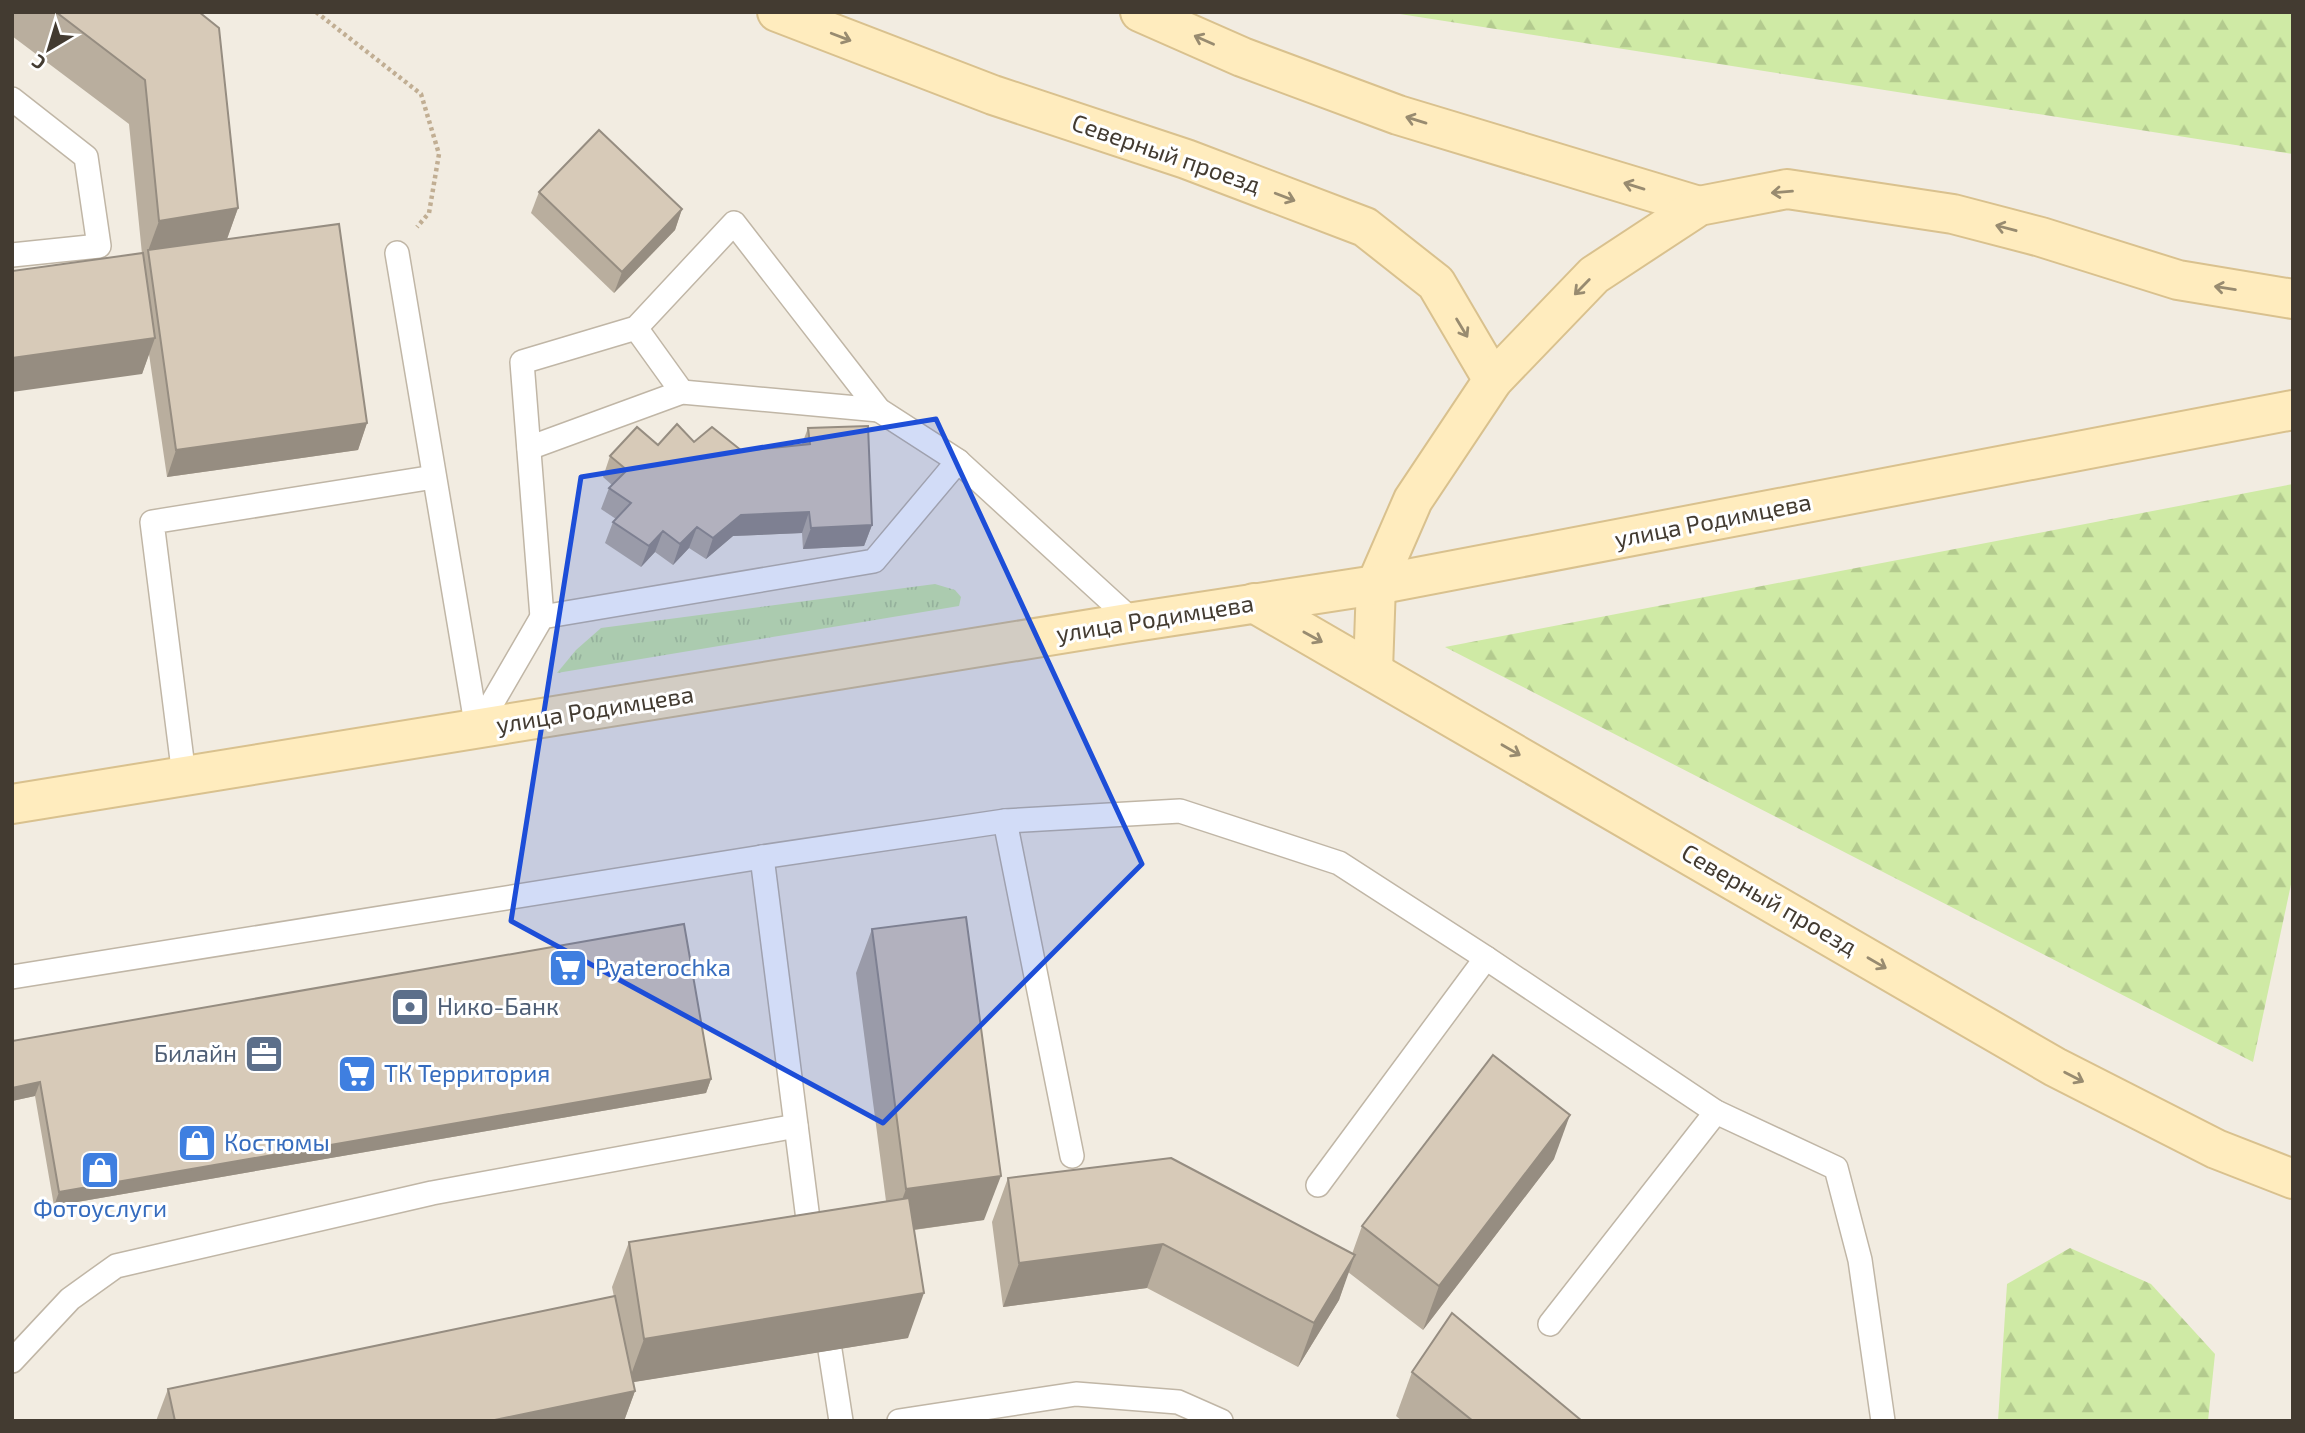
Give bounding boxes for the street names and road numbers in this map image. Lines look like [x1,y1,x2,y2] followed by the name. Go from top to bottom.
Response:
[1068,107,1265,198] street label: Северный проезд
[1612,486,1814,554] street label: улица Родимцева
[1054,588,1256,648] street label: улица Родимцева
[494,679,696,739] street label: улица Родимцева
[1677,837,1863,961] street label: Северный проезд

